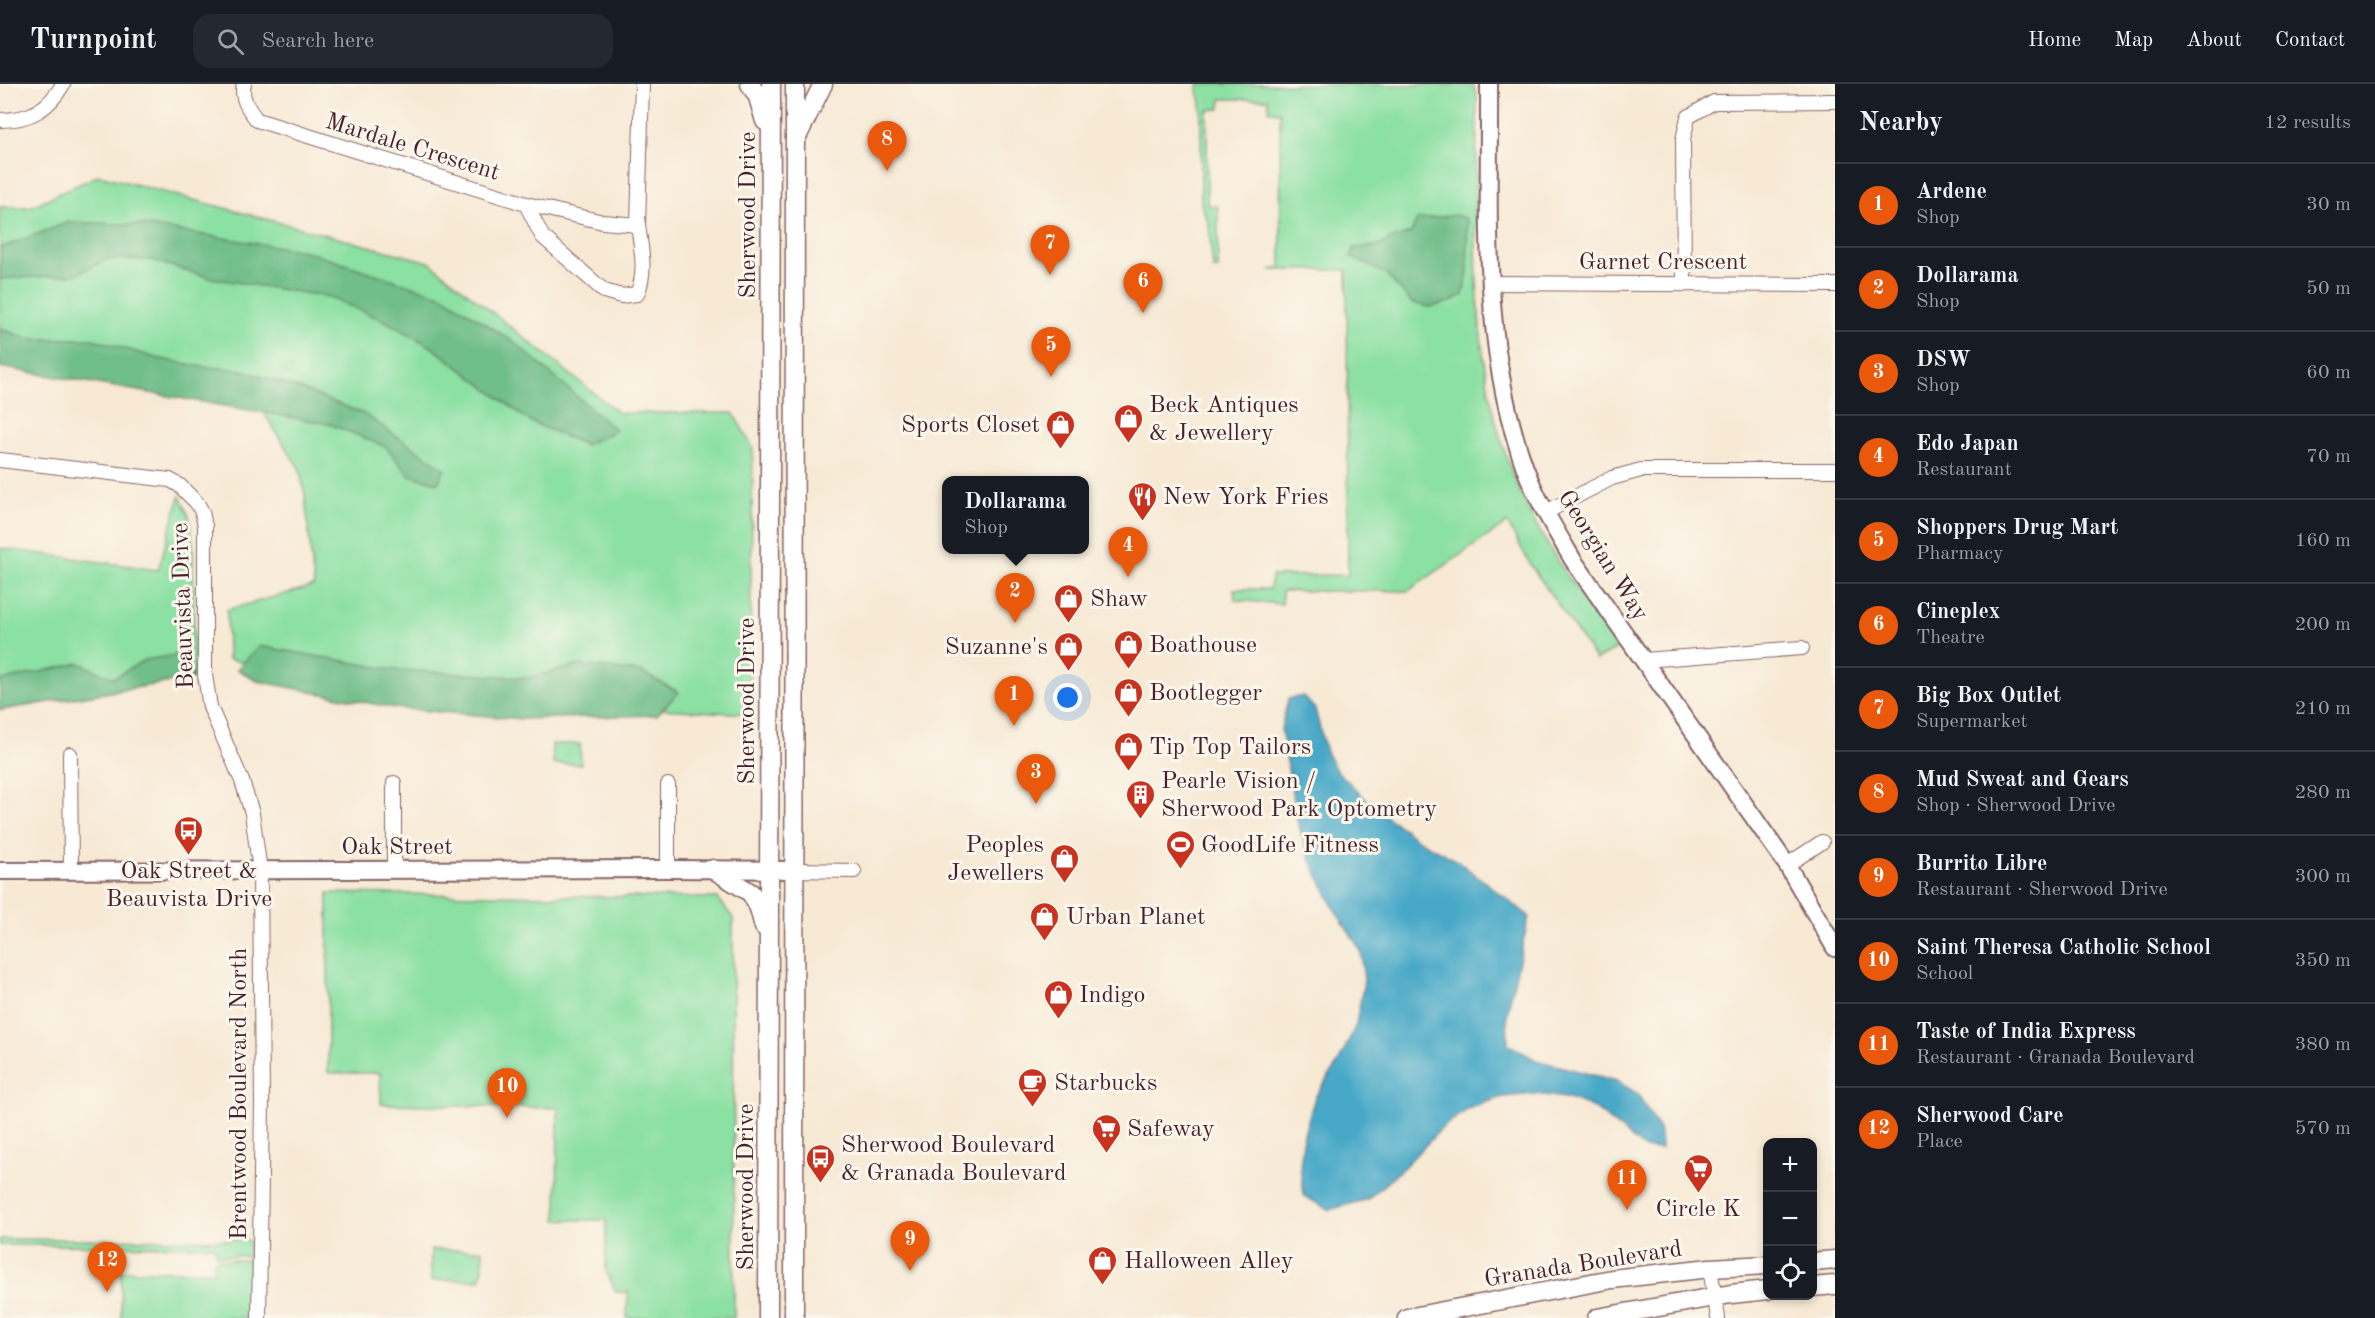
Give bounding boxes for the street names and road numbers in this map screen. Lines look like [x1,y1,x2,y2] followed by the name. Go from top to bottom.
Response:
[323,110,502,186] street label: Mardale Crescent
[737,132,761,299] street label: Sherwood Drive
[1579,251,1747,275] street label: Garnet Crescent
[1553,487,1652,626] street label: Georgian Way
[169,522,199,690] street label: Beauvista Drive
[736,618,760,785] street label: Sherwood Drive
[341,836,453,860] street label: Oak Street
[228,948,252,1240] street label: Brentwood Boulevard North
[735,1104,759,1271] street label: Sherwood Drive
[1483,1237,1684,1292] street label: Granada Boulevard

